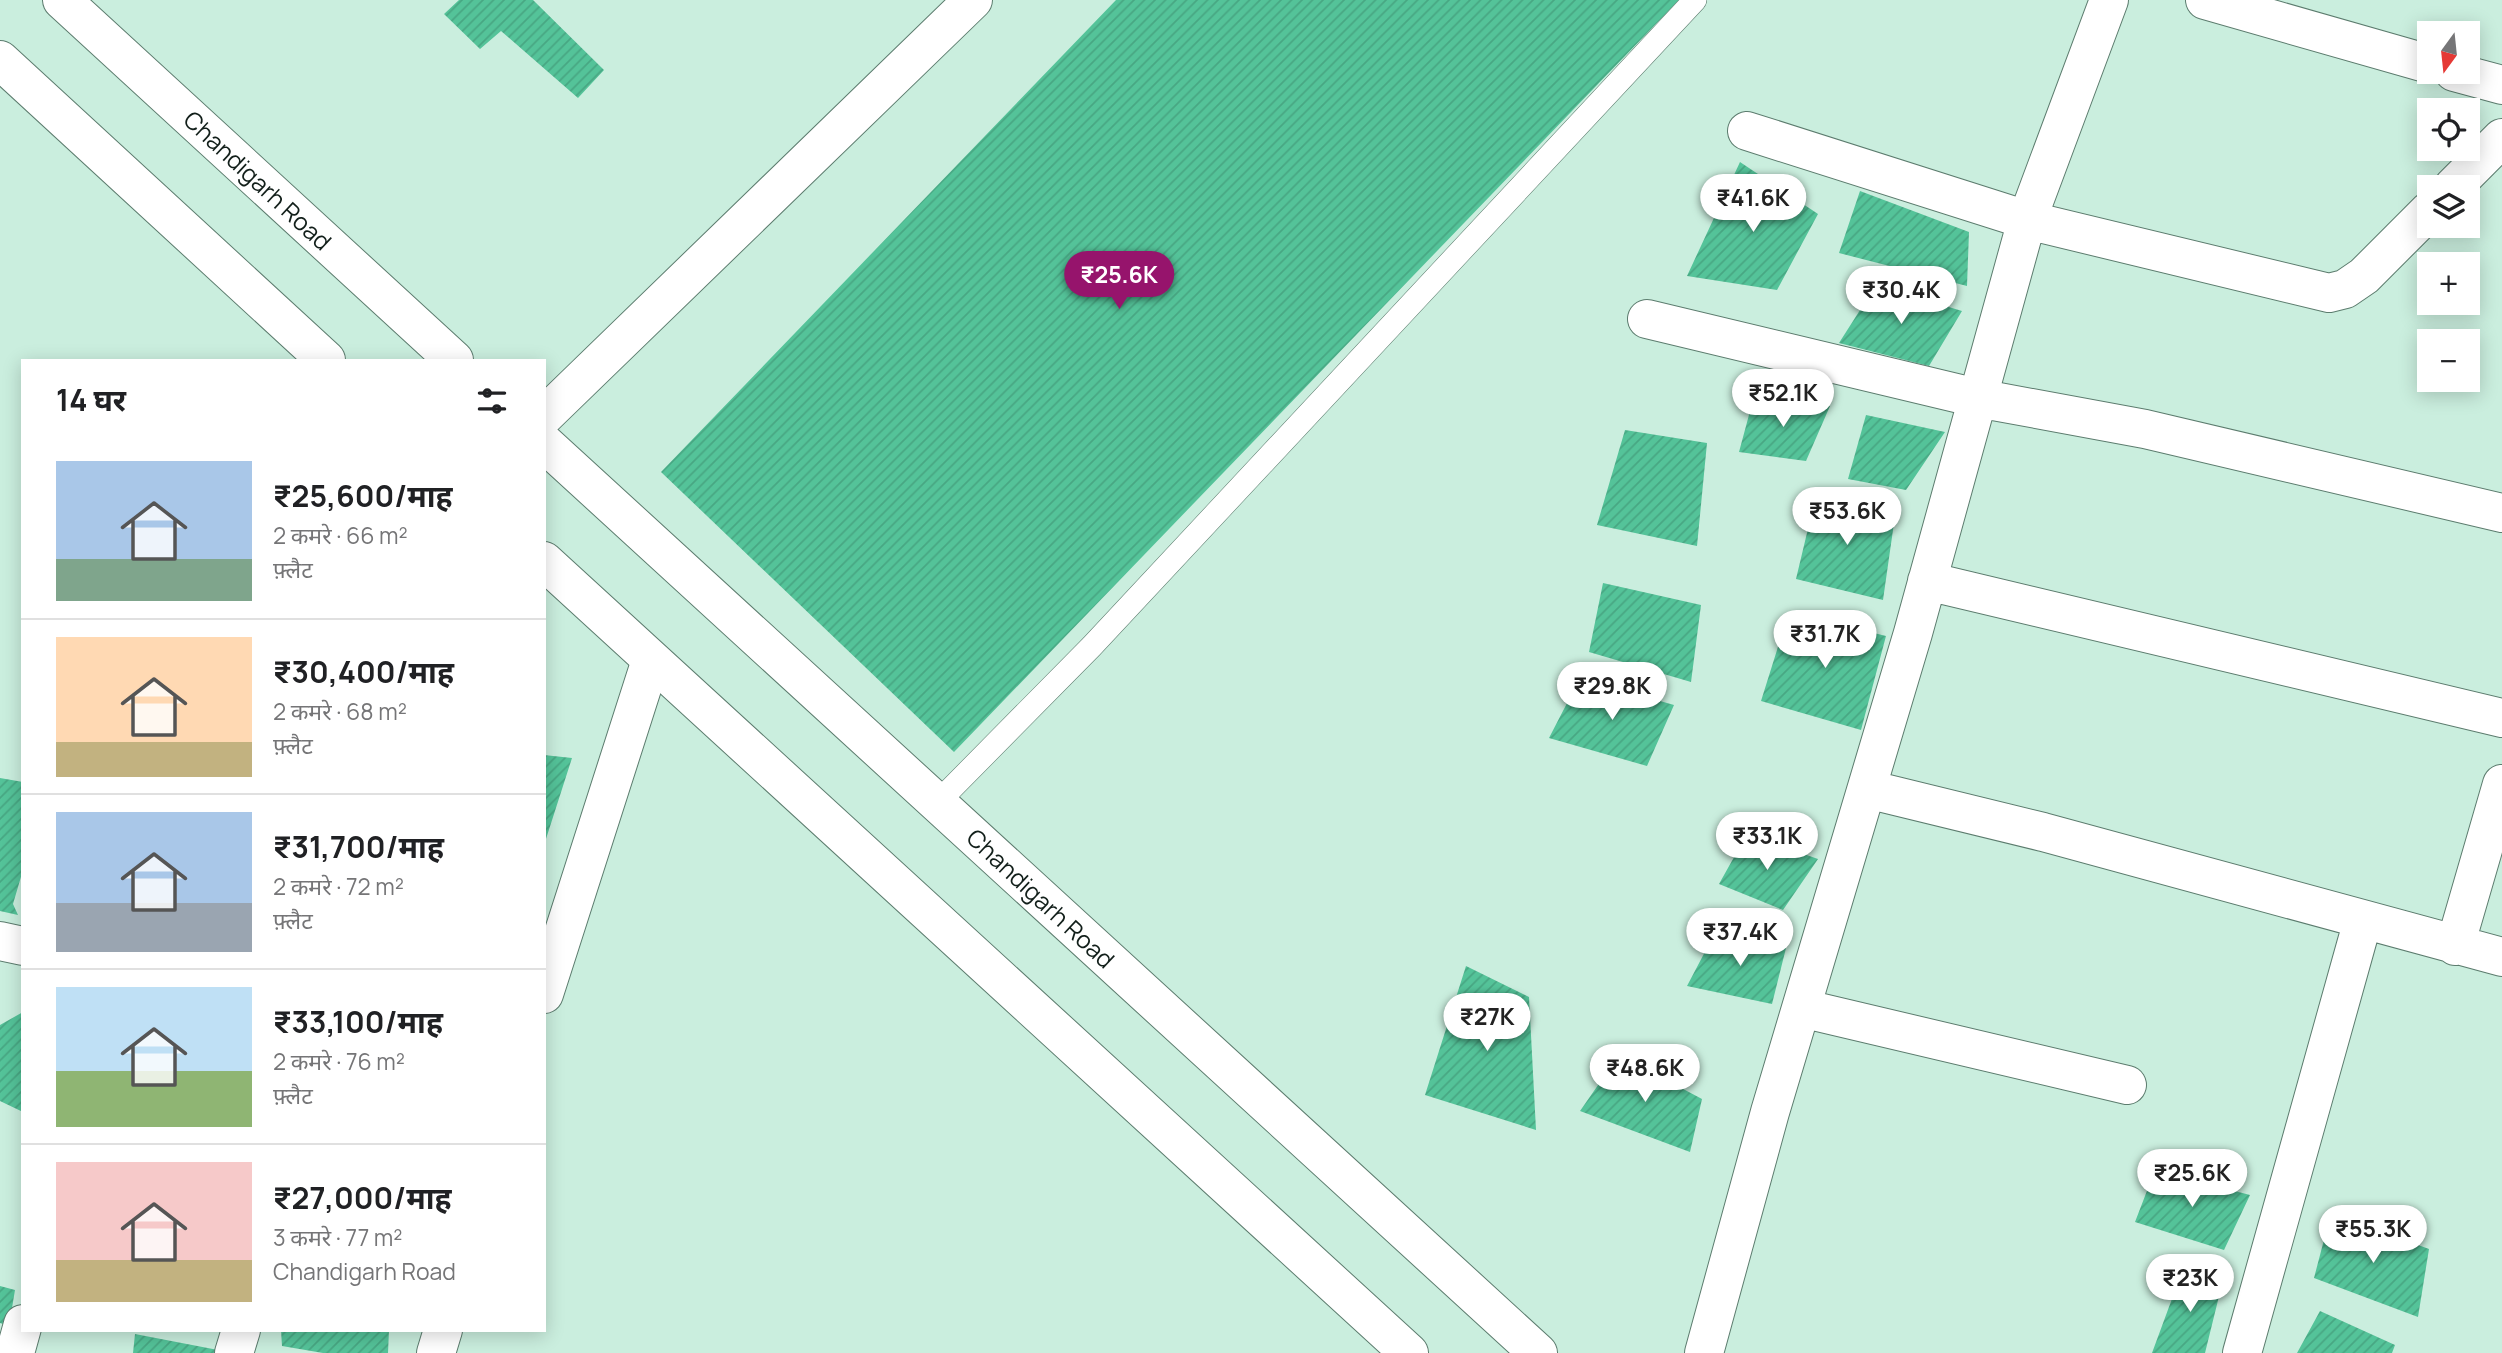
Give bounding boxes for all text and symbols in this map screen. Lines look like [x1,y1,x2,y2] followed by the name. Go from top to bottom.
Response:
[2417,21,2480,84] north arrow
[2417,21,2480,392] map controls
[2417,98,2480,161] button: locate
[177,103,339,257] street label: Chandigarh Road
[1696,174,1810,234] pin: ₹41.6K
[2417,175,2480,238] button: layers
[1716,181,1790,213] text: ₹41.6K
[1062,252,1176,311] pin: ₹25.6K
[2417,252,2480,315] button: +
[1080,258,1158,290] text: ₹25.6K
[1844,266,1958,326] pin: ₹30.4K
[1862,273,1940,305] text: ₹30.4K
[2417,329,2480,392] button: −
[1726,370,1840,429] pin: ₹52.1K
[1748,376,1818,408] text: ₹52.1K
[56,379,126,420] text: 14 घर
[473,382,511,420] icon: filters
[273,475,453,516] text: ₹25,600/माह
[1790,488,1904,547] pin: ₹53.6K
[112,489,196,573] icon: home
[1808,494,1886,526] text: ₹53.6K
[273,519,408,551] text: 2 कमरे · 66 m²
[273,553,313,585] text: फ़्लैट
[1768,610,1882,670] pin: ₹31.7K
[1790,617,1860,649] text: ₹31.7K
[273,651,454,692] text: ₹30,400/माह
[1555,662,1669,722] pin: ₹29.8K
[112,665,196,749] icon: home
[1573,669,1651,701] text: ₹29.8K
[273,695,407,727] text: 2 कमरे · 68 m²
[273,729,313,761] text: फ़्लैट
[1710,812,1824,872] pin: ₹33.1K
[1732,819,1802,851] text: ₹33.1K
[960,821,1122,975] street label: Chandigarh Road
[273,826,444,867] text: ₹31,700/माह
[112,840,196,924] icon: home
[273,870,404,902] text: 2 कमरे · 72 m²
[273,904,313,936] text: फ़्लैट
[1683,908,1797,968] pin: ₹37.4K
[1702,915,1778,947] text: ₹37.4K
[1446,993,1528,1053] pin: ₹27K
[1459,1000,1515,1032] text: ₹27K
[273,1001,443,1042] text: ₹33,100/माह
[112,1015,196,1099] icon: home
[1588,1044,1702,1104] pin: ₹48.6K
[273,1045,405,1077] text: 2 कमरे · 76 m²
[1606,1051,1684,1083] text: ₹48.6K
[273,1079,313,1111] text: फ़्लैट
[2135,1150,2249,1209] pin: ₹25.6K
[2153,1156,2231,1188] text: ₹25.6K
[273,1177,452,1218] text: ₹27,000/माह
[112,1190,196,1274] icon: home
[2316,1206,2430,1265] pin: ₹55.3K
[2335,1212,2411,1244] text: ₹55.3K
[273,1221,403,1253] text: 3 कमरे · 77 m²
[2149,1254,2231,1314] pin: ₹23K
[273,1255,456,1287] text: Chandigarh Road
[2162,1261,2218,1293] text: ₹23K

